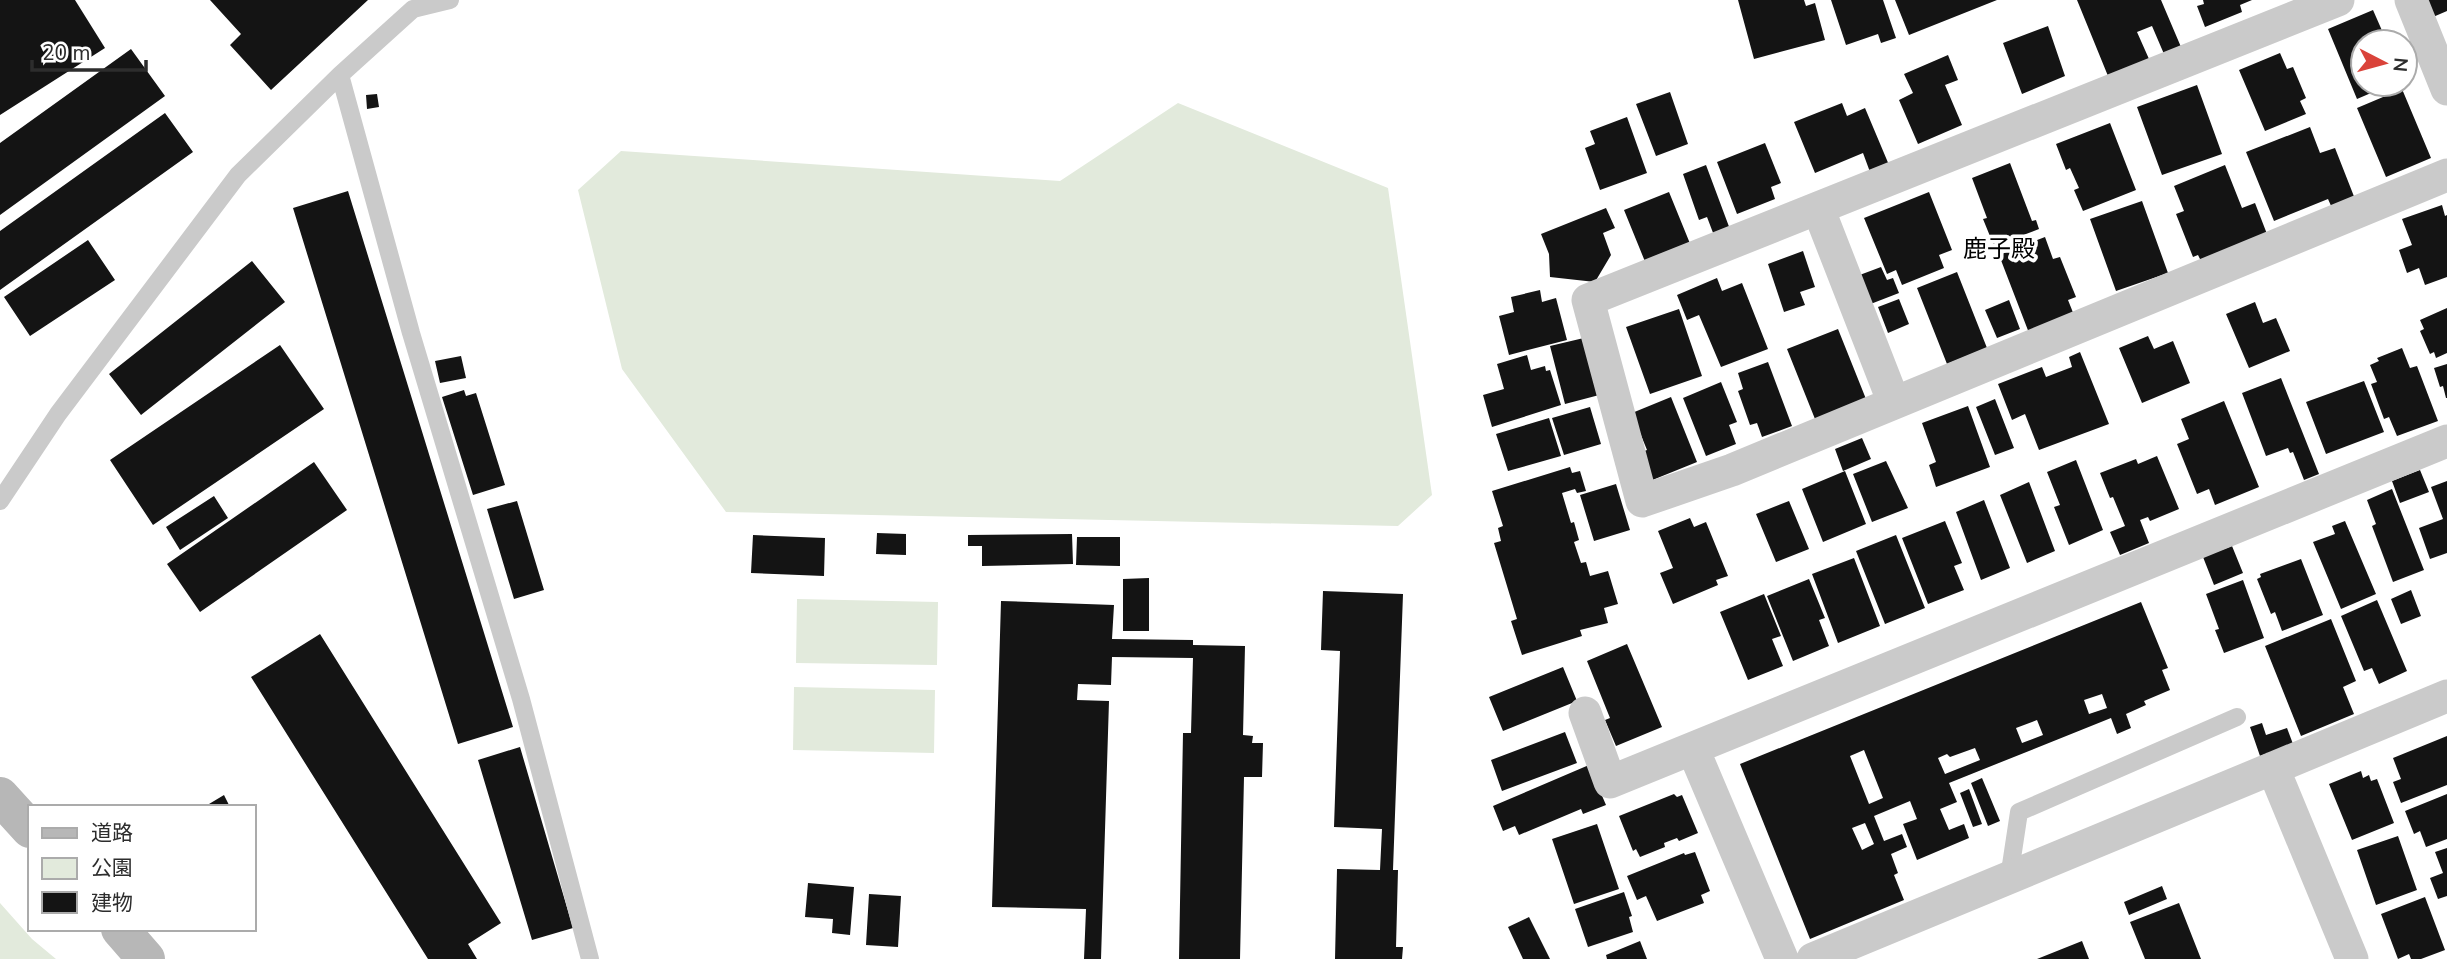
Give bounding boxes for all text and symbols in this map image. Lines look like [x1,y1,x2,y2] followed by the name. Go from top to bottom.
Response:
[32,28,145,72] scale bar
[2349,28,2419,98] north arrow
[42,39,91,67] text: 20 m
[2386,56,2414,73] text: N
[1963,233,2035,265] district label: 鹿子殿
[28,805,256,931] legend
[91,819,133,847] text: 道路
[91,854,133,882] text: 公園
[91,889,133,917] text: 建物

